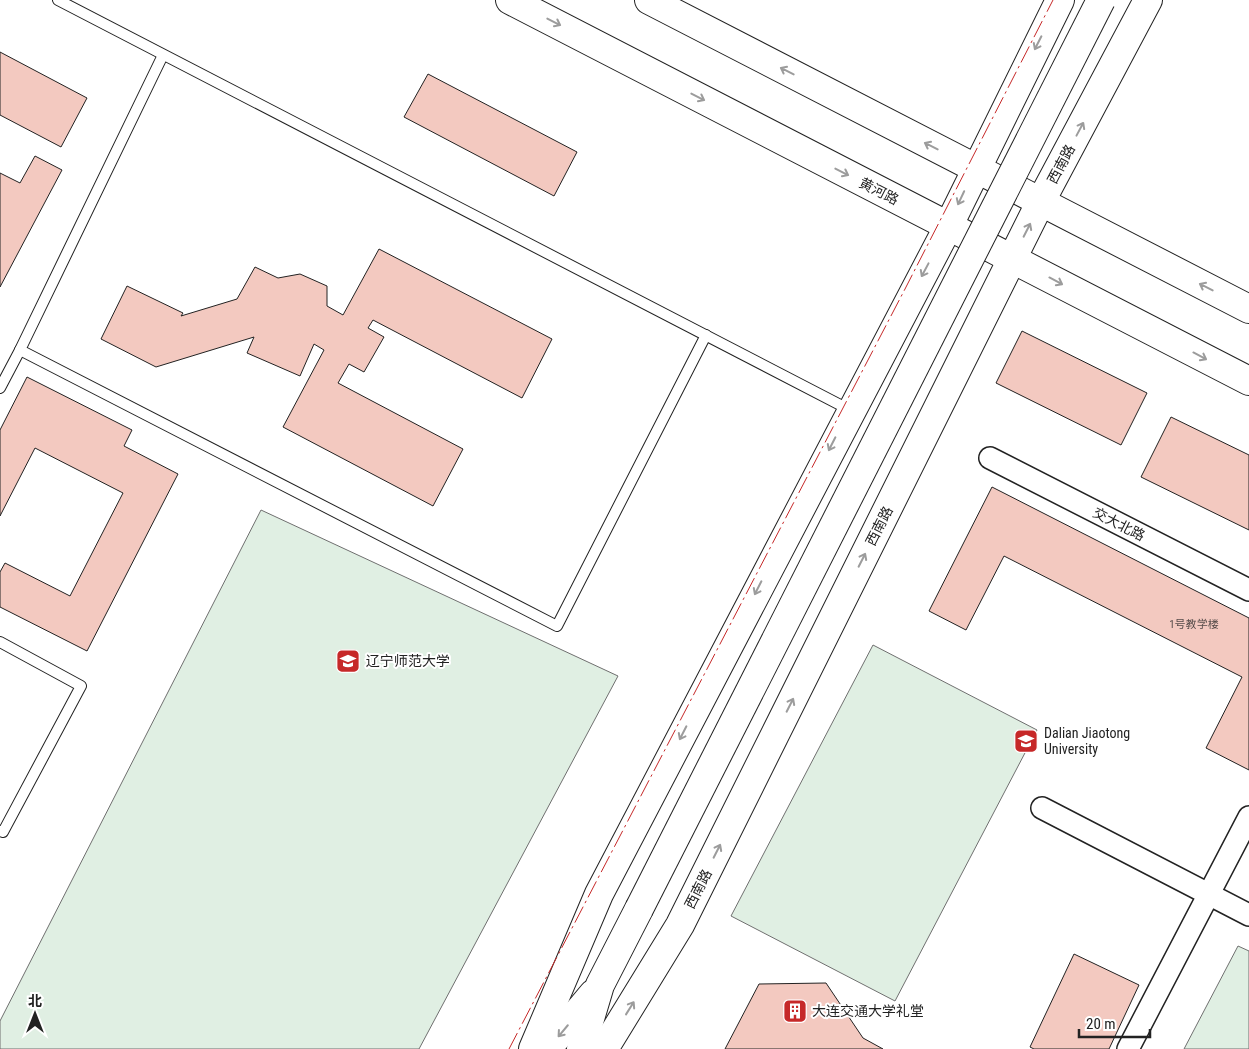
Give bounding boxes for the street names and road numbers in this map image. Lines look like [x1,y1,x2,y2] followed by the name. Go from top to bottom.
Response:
[1044,142,1078,186] street label: 西南路
[857,174,901,208] street label: 黄河路
[862,504,896,548] street label: 西南路
[1090,504,1148,544] street label: 交大北路
[681,867,715,911] street label: 西南路

